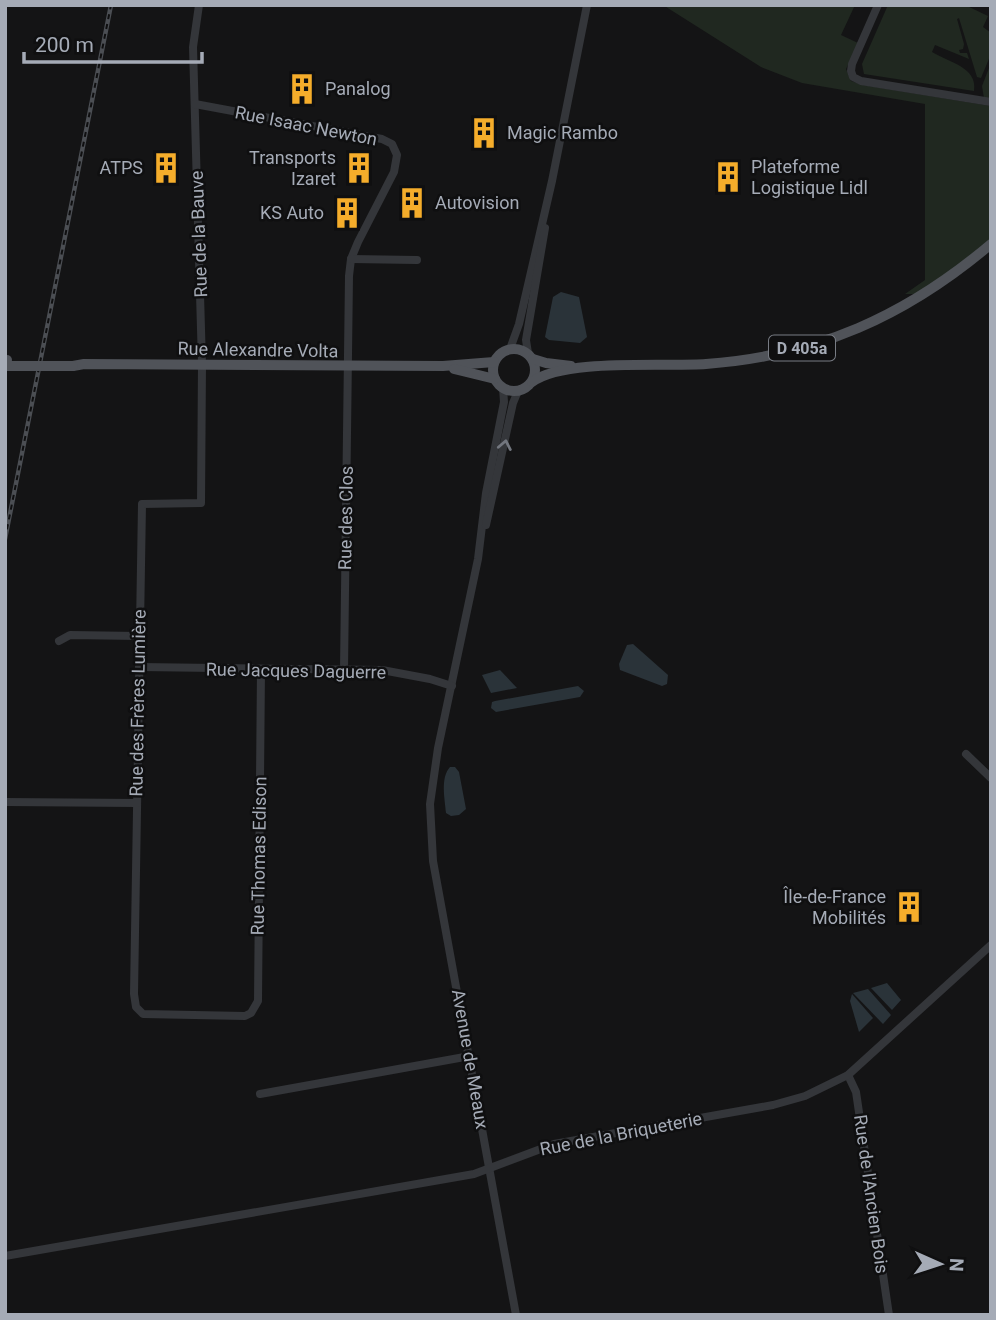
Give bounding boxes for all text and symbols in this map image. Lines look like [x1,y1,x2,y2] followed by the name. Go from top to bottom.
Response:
[24,21,203,65] scale bar
[35,33,94,57] text: 200 m
[285,72,319,106] building icon: Panalog
[325,78,391,99] place label: Panalog
[233,101,379,150] street label: Rue Isaac Newton
[467,116,501,150] building icon: Magic Rambo
[507,122,618,143] place label: Magic Rambo
[249,147,336,189] place label: Transports Izaret
[149,151,183,185] building icon: ATPS
[342,151,376,185] building icon: Transports Izaret
[751,156,868,198] place label: Plateforme Logistique Lidl
[100,157,143,178] place label: ATPS
[711,160,745,194] building icon: Plateforme Logistique Lidl
[186,170,211,298] street label: Rue de la Bauve
[395,186,429,220] building icon: Autovision
[435,192,519,213] place label: Autovision
[330,196,364,230] building icon: KS Auto
[260,202,324,223] place label: KS Auto
[769,336,835,360] road number: D 405a
[177,338,339,361] street label: Rue Alexandre Volta
[496,439,511,451] one-way arrow
[334,466,357,570] street label: Rue des Clos
[125,609,150,797] street label: Rue des Frères Lumière
[206,658,386,683] street label: Rue Jacques Daguerre
[247,776,270,936] street label: Rue Thomas Edison
[782,886,886,928] place label: Île-de-France Mobilités
[892,890,926,924] building icon: Île-de-France Mobilités
[448,987,493,1130] street label: Avenue de Meaux
[538,1107,704,1160] street label: Rue de la Briqueterie
[850,1113,893,1275] street label: Rue de l'Ancien Bois
[905,1229,975,1299] north arrow
[945,1258,968,1272] text: N

